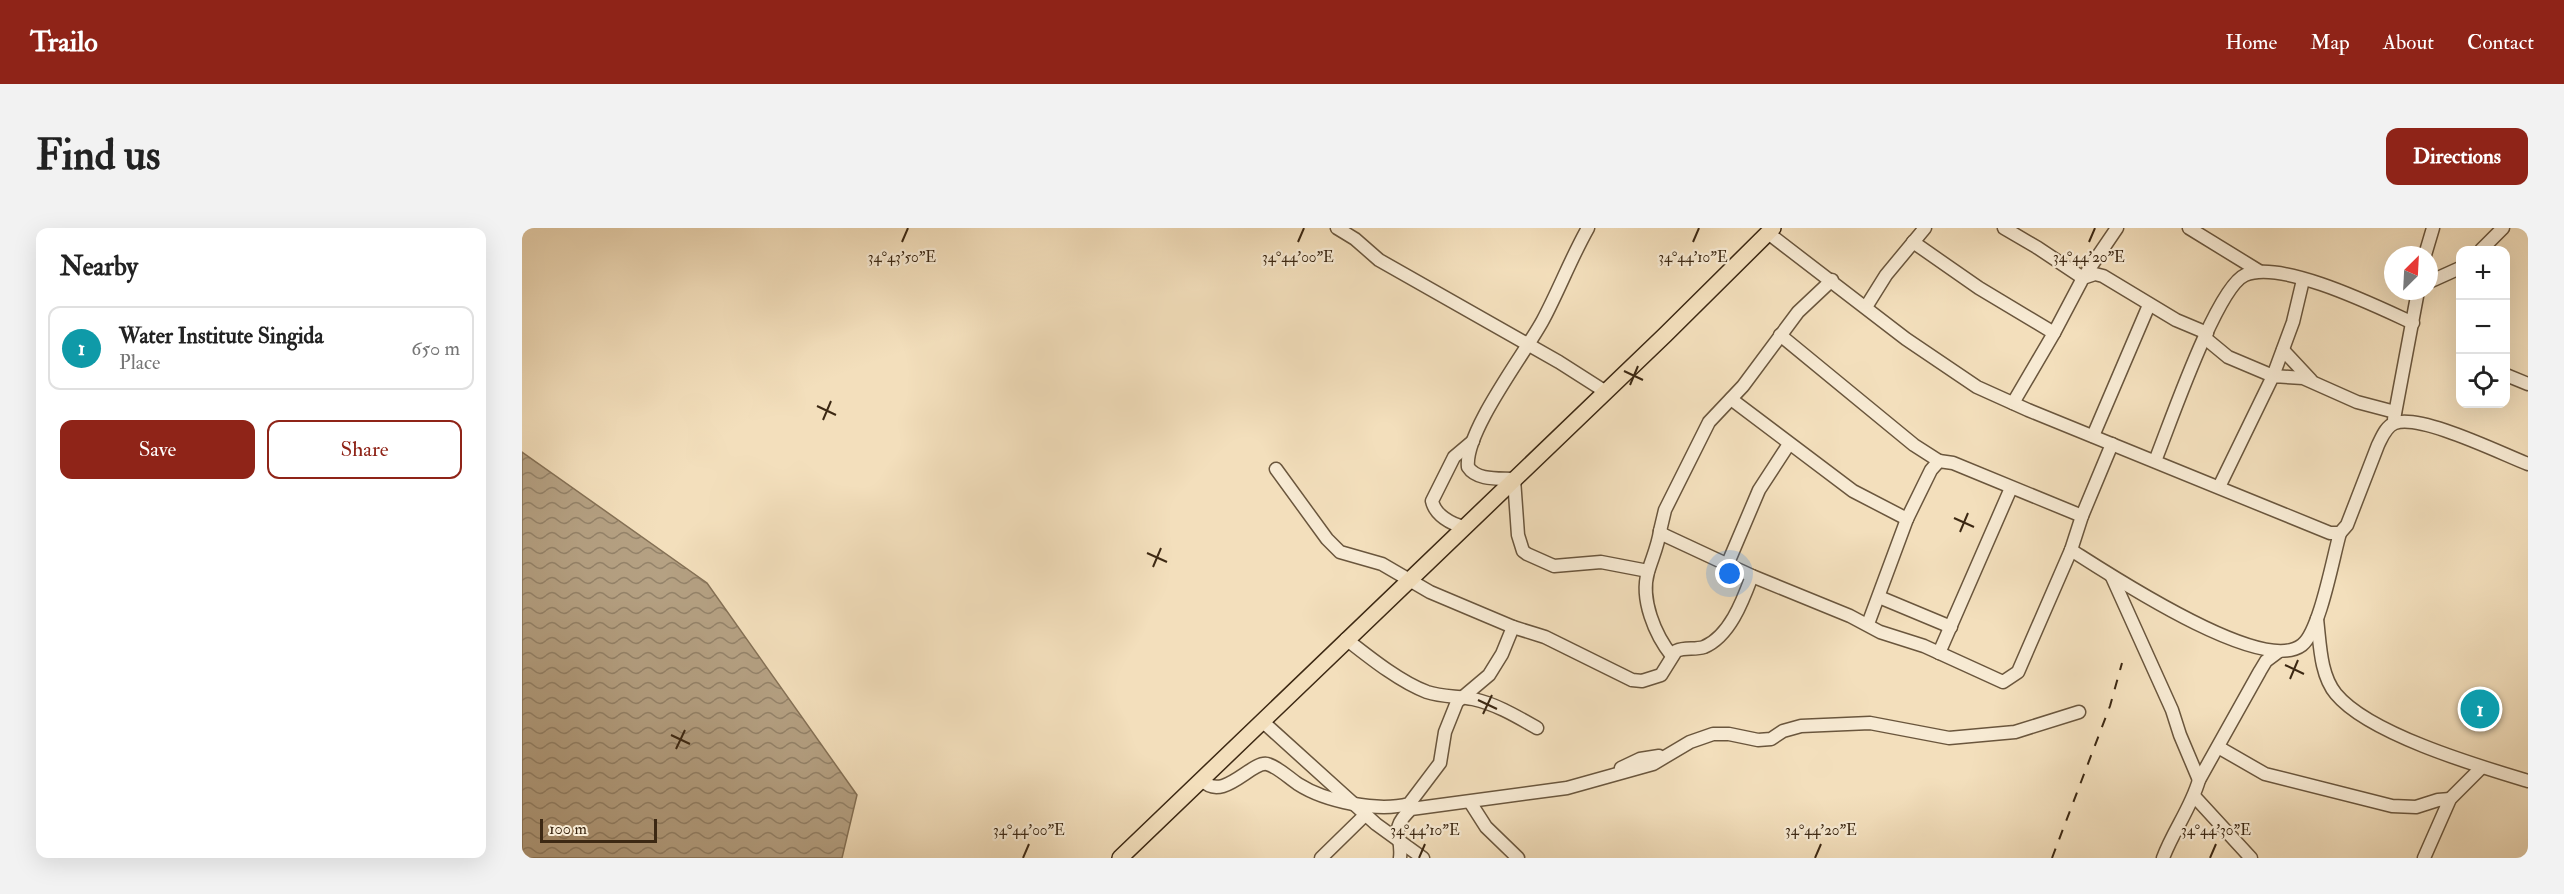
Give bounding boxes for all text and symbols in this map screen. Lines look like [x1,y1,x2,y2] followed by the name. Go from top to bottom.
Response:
[30,25,98,60] text: Trailo
[2225,29,2277,56] text: Home
[2310,29,2350,56] text: Map
[2383,29,2434,56] text: About
[2467,29,2534,56] text: Contact
[2386,128,2528,185] button: Directions
[36,130,160,182] text: Find us
[2384,246,2438,300] north arrow
[2456,246,2510,408] map controls
[2456,246,2510,300] button: +
[868,248,936,267] text: 34°43'50"E
[1262,248,1334,267] text: 34°44'00"E
[1658,248,1728,267] text: 34°44'10"E
[2053,248,2125,267] text: 34°44'20"E
[60,251,138,283] text: Nearby
[2456,300,2510,354] button: −
[119,322,323,350] text: Water Institute Singida
[78,336,85,361] text: 1
[411,336,460,361] text: 650 m
[119,350,160,375] text: Place
[2456,354,2510,408] button: locate
[60,420,255,479] button: Save
[267,420,462,479] button: Share
[1715,559,1744,588] your location
[2460,686,2500,732] pin: 1
[540,816,657,844] scale bar
[549,819,587,839] text: 100 m
[993,821,1065,840] text: 34°44'00"E
[1390,821,1460,840] text: 34°44'10"E
[1785,821,1857,840] text: 34°44'20"E
[2181,821,2251,840] text: 34°44'30"E

